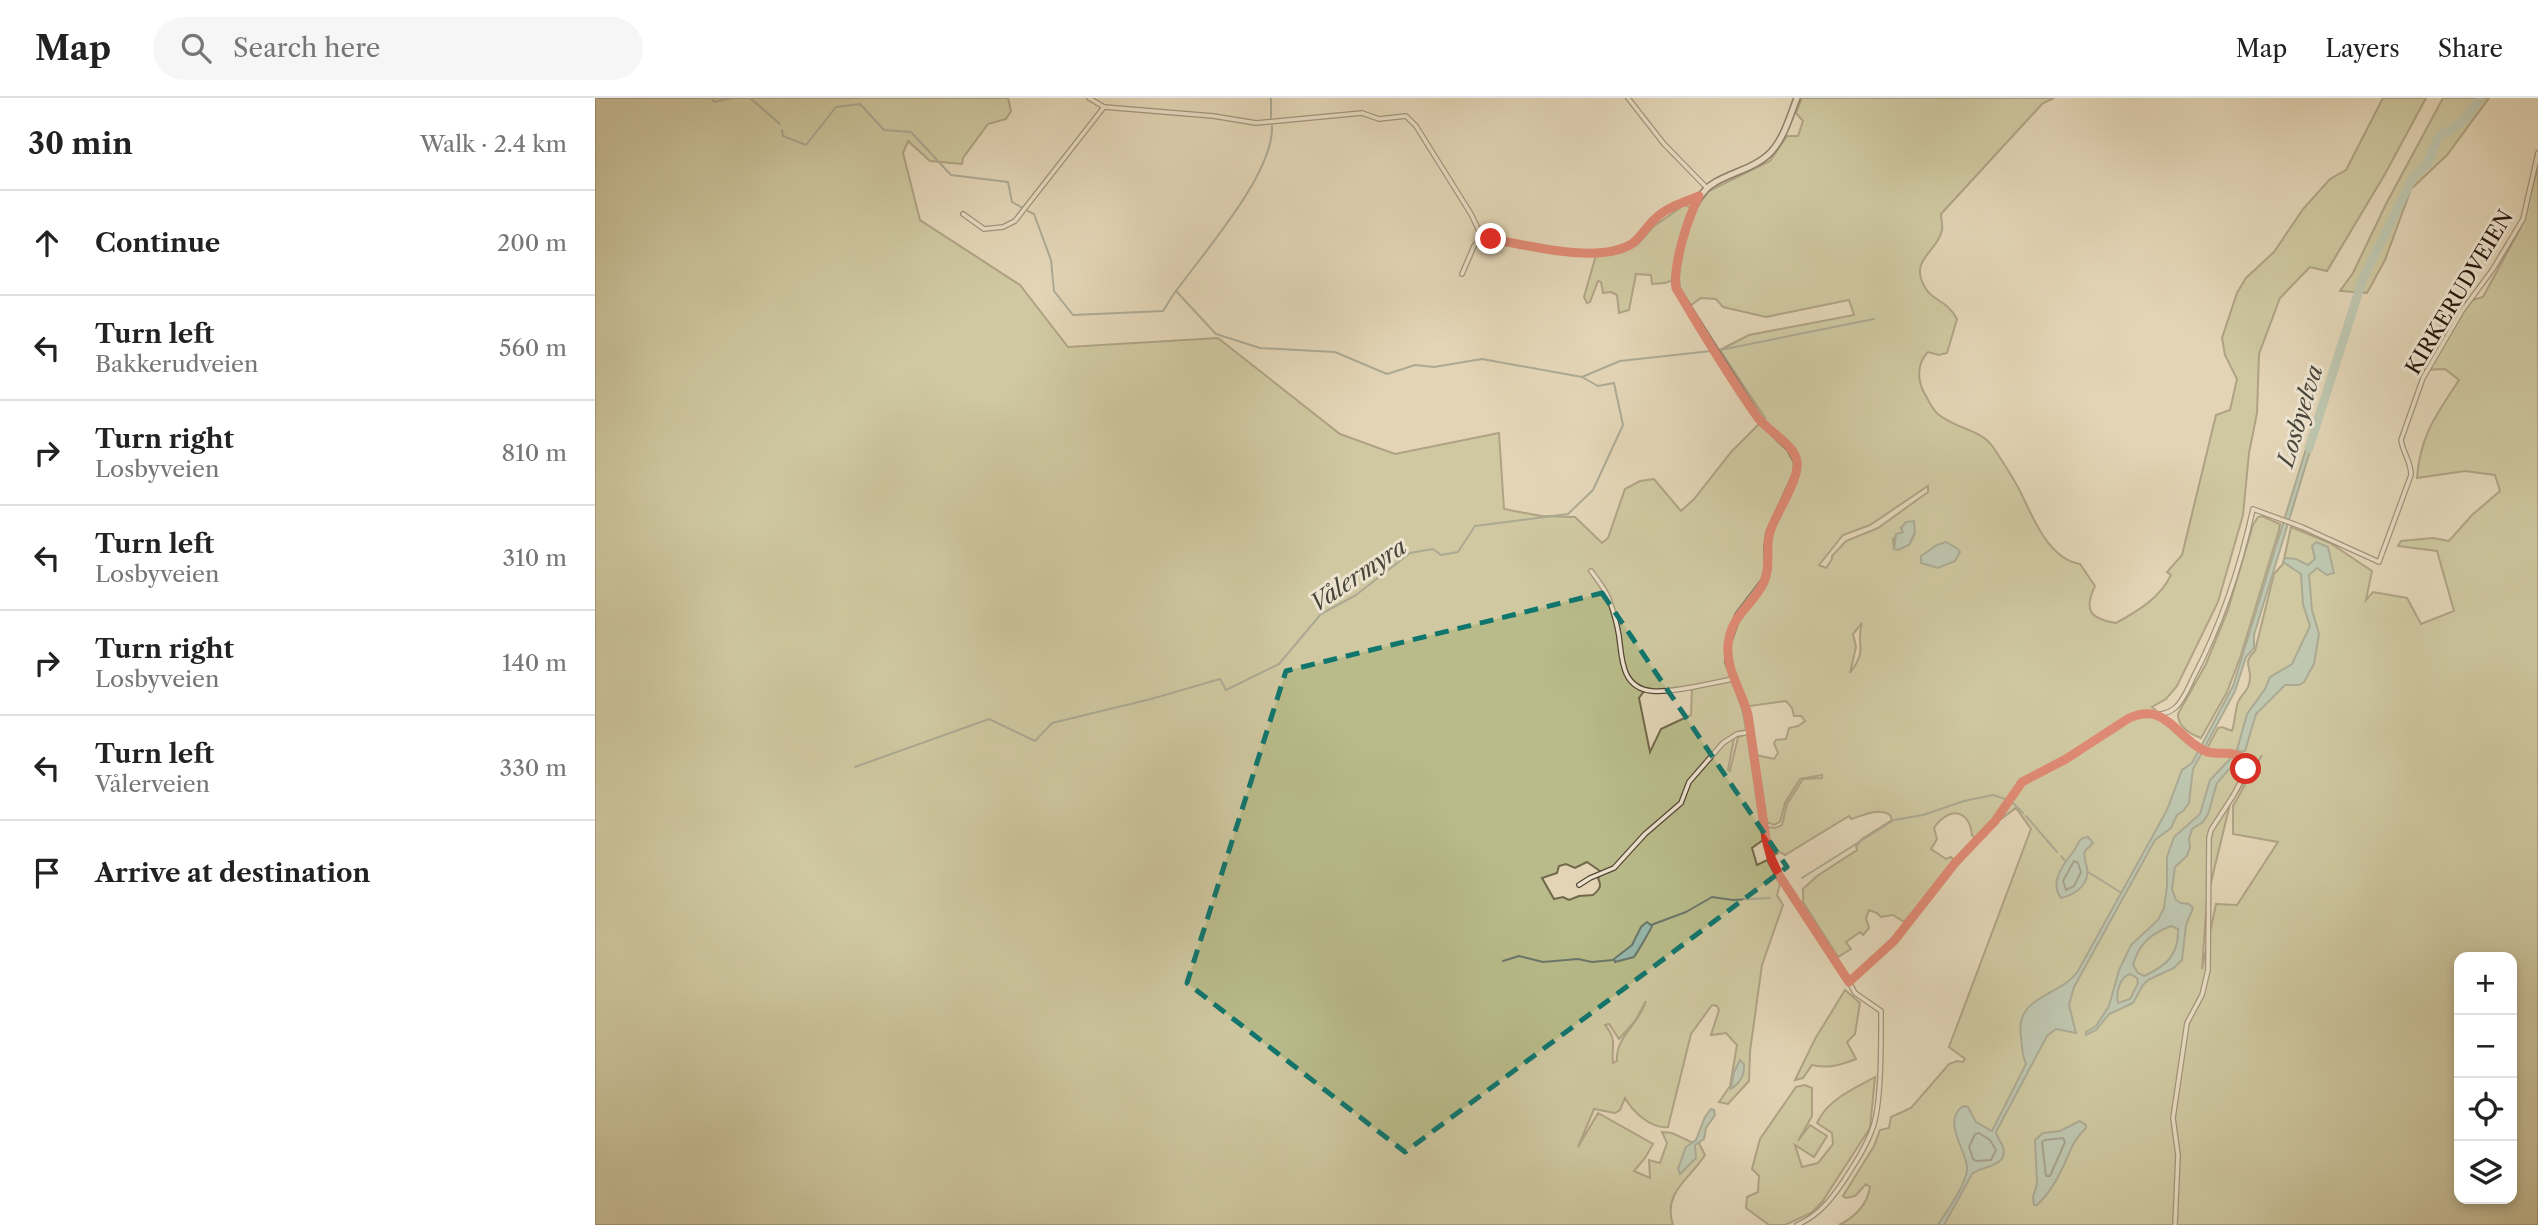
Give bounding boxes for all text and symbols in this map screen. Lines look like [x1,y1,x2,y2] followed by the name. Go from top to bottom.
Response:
[153,17,643,80] search box
[35,28,111,69] text: Map
[177,29,215,67] icon: search
[233,32,380,64] text: Search here
[2236,34,2287,63] text: Map
[2325,34,2400,63] text: Layers
[2438,34,2503,63] text: Share
[28,125,133,162] text: 30 min
[420,130,567,158] text: Walk · 2.4 km
[2400,205,2518,379] street label: KIRKERUDVEIEN
[1475,223,1506,254] route end
[28,224,66,262] icon: ahead
[95,227,220,259] text: Continue
[497,229,567,257] text: 200 m
[95,318,214,350] text: Turn left
[28,329,66,367] icon: left
[499,334,567,362] text: 560 m
[95,350,258,378] text: Bakkerudveien
[2271,362,2329,472] water label: Losbyelva
[95,423,234,455] text: Turn right
[28,434,66,472] icon: right
[502,439,567,467] text: 810 m
[95,455,219,483] text: Losbyveien
[95,528,214,560] text: Turn left
[1304,532,1412,618] water label: Vålermyra
[28,539,66,577] icon: left
[503,544,567,572] text: 310 m
[95,560,219,588] text: Losbyveien
[95,633,234,665] text: Turn right
[28,644,66,682] icon: right
[502,649,567,677] text: 140 m
[95,665,219,693] text: Losbyveien
[95,738,214,770] text: Turn left
[28,749,66,787] icon: left
[2230,753,2261,784] route start
[500,754,567,782] text: 330 m
[95,770,210,798] text: Vålerveien
[28,854,66,892] icon: arrive
[95,857,370,889] text: Arrive at destination
[2454,952,2517,1204] map controls
[2454,952,2517,1015] button: +
[2454,1015,2517,1078] button: −
[2454,1078,2517,1141] button: locate
[2454,1141,2517,1204] button: layers

